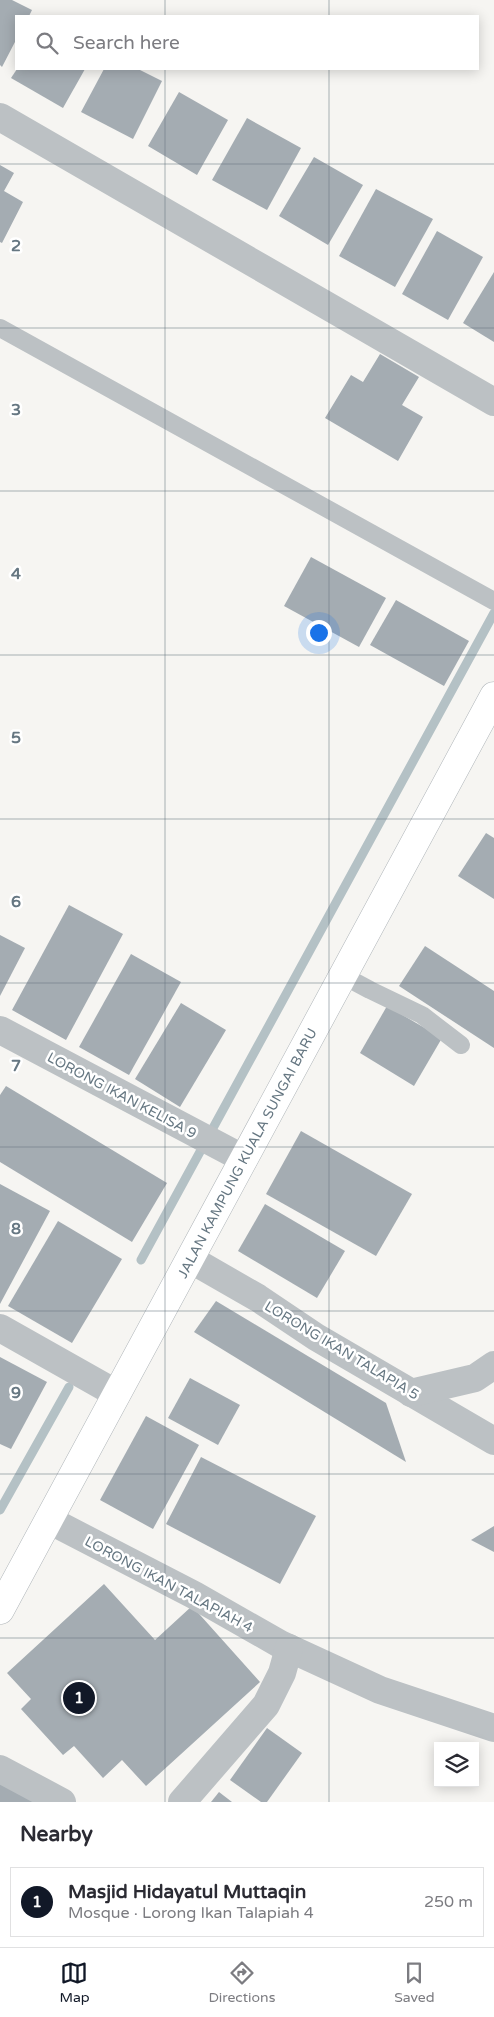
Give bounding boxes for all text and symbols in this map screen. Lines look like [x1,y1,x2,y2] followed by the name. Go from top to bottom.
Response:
[15,15,479,70] search box
[33,29,61,57] icon: search
[73,32,180,54] text: Search here
[11,236,21,256] text: 2
[11,400,21,420] text: 3
[11,564,21,584] text: 4
[306,620,332,646] your location
[11,728,21,748] text: 5
[11,892,21,912] text: 6
[174,1025,321,1281] street label: JALAN KAMPUNG KUALA SUNGAI BARU
[44,1049,199,1142] street label: LORONG IKAN KELISA 9
[11,1056,21,1076] text: 7
[11,1219,21,1239] text: 8
[261,1297,422,1403] street label: LORONG IKAN TALAPIA 5
[11,1383,21,1403] text: 9
[82,1533,256,1636] street label: LORONG IKAN TALAPIAH 4
[63,1679,95,1717] pin: 1
[434,1742,479,1787] map controls
[434,1742,479,1787] button: layers
[20,1822,93,1847] text: Nearby
[68,1881,306,1903] text: Masjid Hidayatul Muttaqin
[32,1892,42,1912] text: 1
[424,1892,473,1912] text: 250 m
[68,1903,314,1923] text: Mosque · Lorong Ikan Talapiah 4
[59,1959,90,2006] tab: Map
[208,1959,275,2006] tab: Directions
[394,1959,435,2006] tab: Saved

